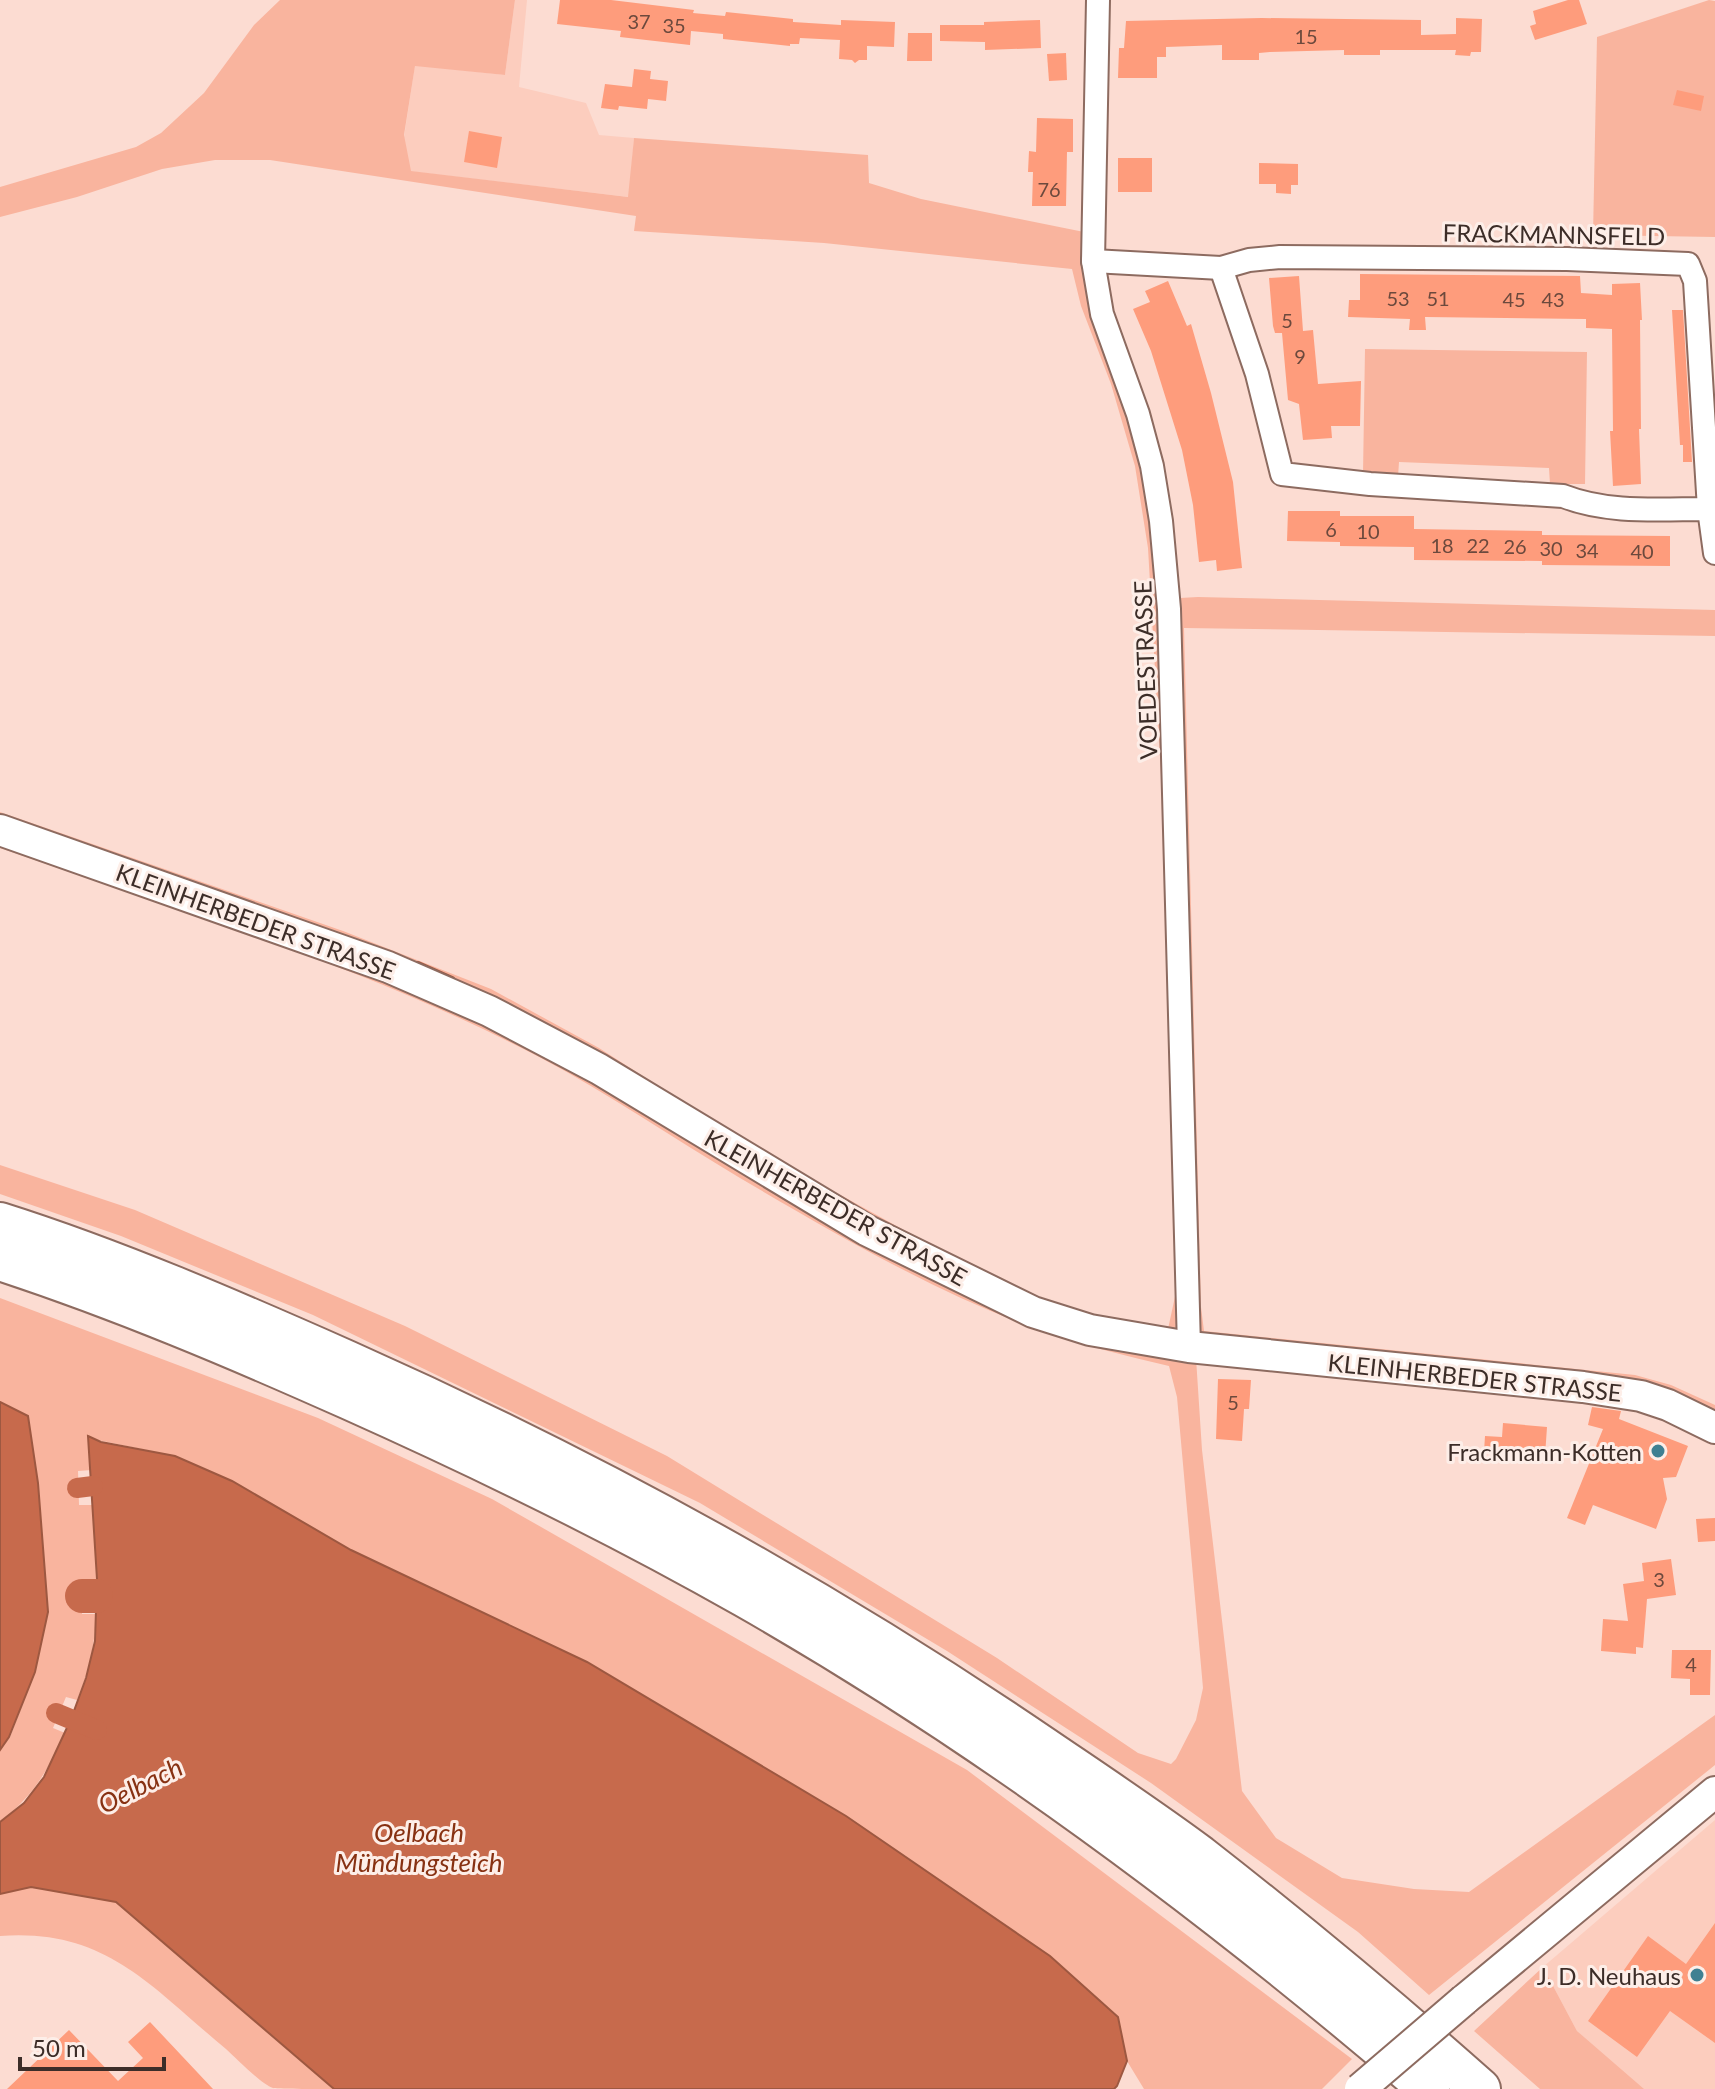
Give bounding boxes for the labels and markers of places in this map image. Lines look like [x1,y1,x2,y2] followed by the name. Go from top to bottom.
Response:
[1447,1437,1642,1466] place label: Frackmann-Kotten
[1649,1442,1667,1460] marker: Frackmann-Kotten
[1537,1961,1681,1990] place label: J. D. Neuhaus
[1688,1966,1706,1984] marker: J. D. Neuhaus

